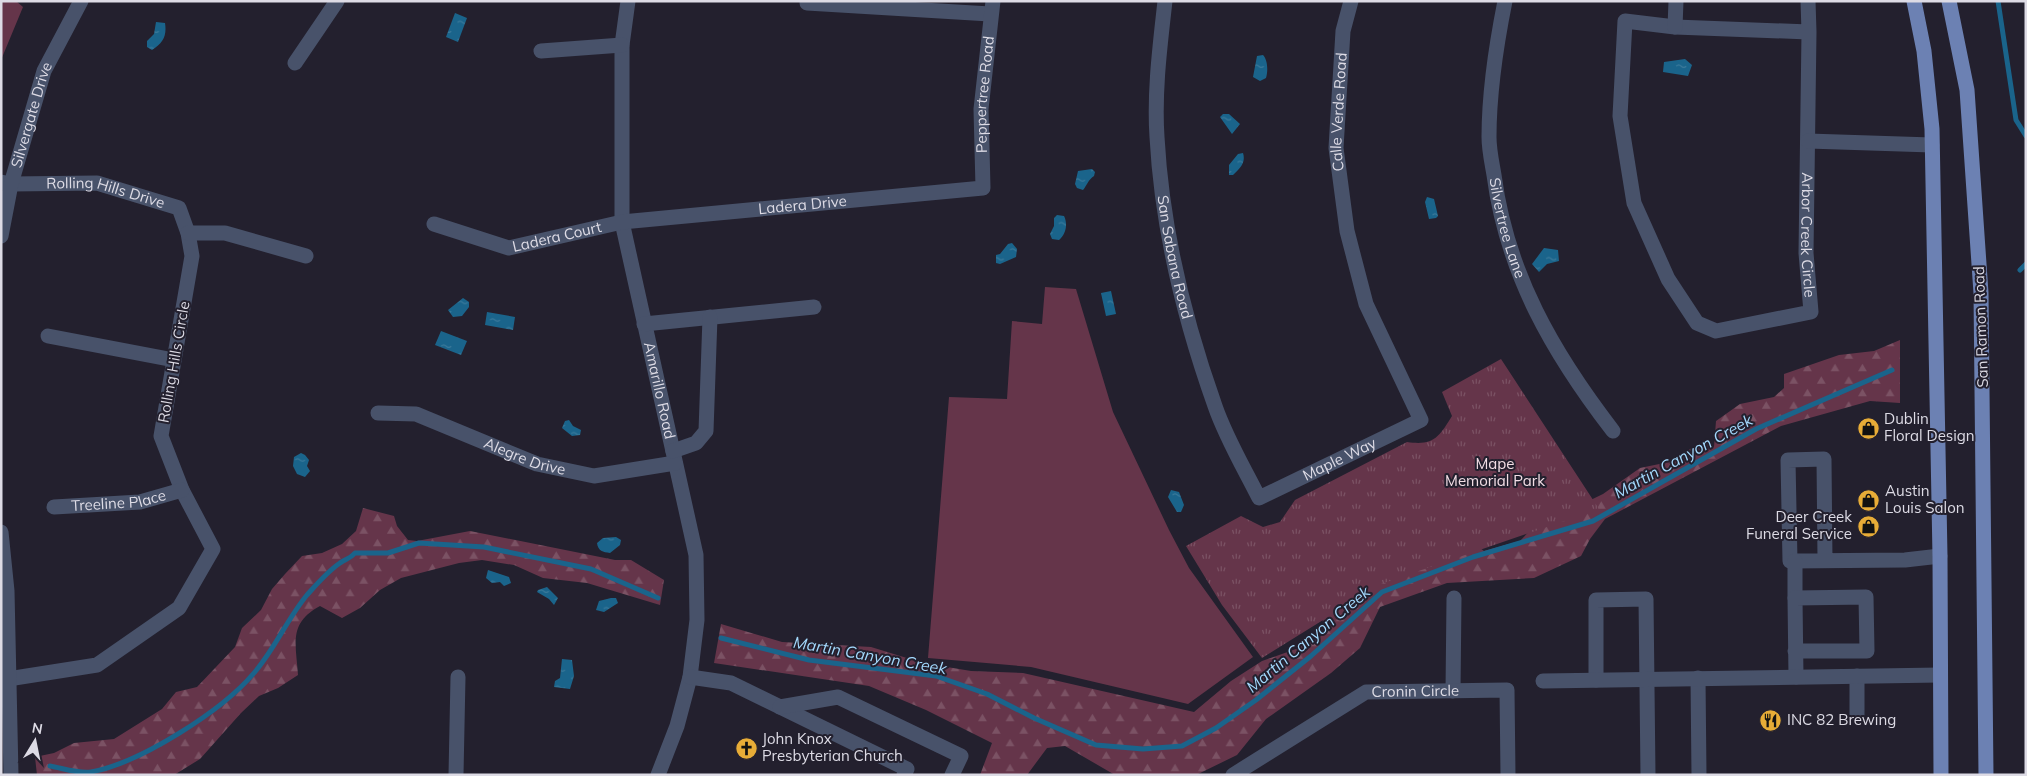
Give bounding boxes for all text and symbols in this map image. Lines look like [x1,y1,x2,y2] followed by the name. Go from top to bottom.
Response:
[971,35,998,153] street label: Peppertree Road
[1326,52,1351,173] street label: Calle Verde Road
[6,58,56,170] street label: Silvergate Drive
[1797,172,1820,298] street label: Arbor Creek Circle
[46,173,167,212] street label: Rolling Hills Drive
[1485,176,1530,281] street label: Silvertree Lane
[757,191,848,218] street label: Ladera Drive
[1153,194,1197,321] street label: San Sabana Road
[511,217,603,256] street label: Ladera Court
[1969,266,1992,388] street label: San Ramon Road
[153,300,194,424] street label: Rolling Hills Circle
[640,340,680,441] street label: Amarillo Road
[1610,409,1756,502] water label: Martin Canyon Creek
[1884,409,1975,445] place label: Dublin Floral Design
[1856,416,1880,440] shop icon: Dublin Floral Design
[481,433,567,479] street label: Alegre Drive
[1299,433,1379,485] street label: Maple Way
[1445,454,1545,490] park label: Mape Memorial Park
[1885,481,1965,517] place label: Austin Louis Salon
[71,485,168,515] street label: Treeline Place
[1857,488,1881,512] shop icon: Austin Louis Salon
[1746,507,1852,543] place label: Deer Creek Funeral Service
[1856,514,1880,538] shop icon: Deer Creek Funeral Service
[1242,581,1375,697] water label: Martin Canyon Creek
[792,632,949,678] water label: Martin Canyon Creek
[1371,681,1459,701] street label: Cronin Circle
[1759,708,1783,732] restaurant icon: INC 82 Brewing
[1787,710,1896,729] place label: INC 82 Brewing
[10,716,60,766] north arrow
[30,718,44,738] text: N
[762,729,903,765] place label: John Knox Presbyterian Church
[734,736,758,760] church icon: John Knox Presbyterian Church

